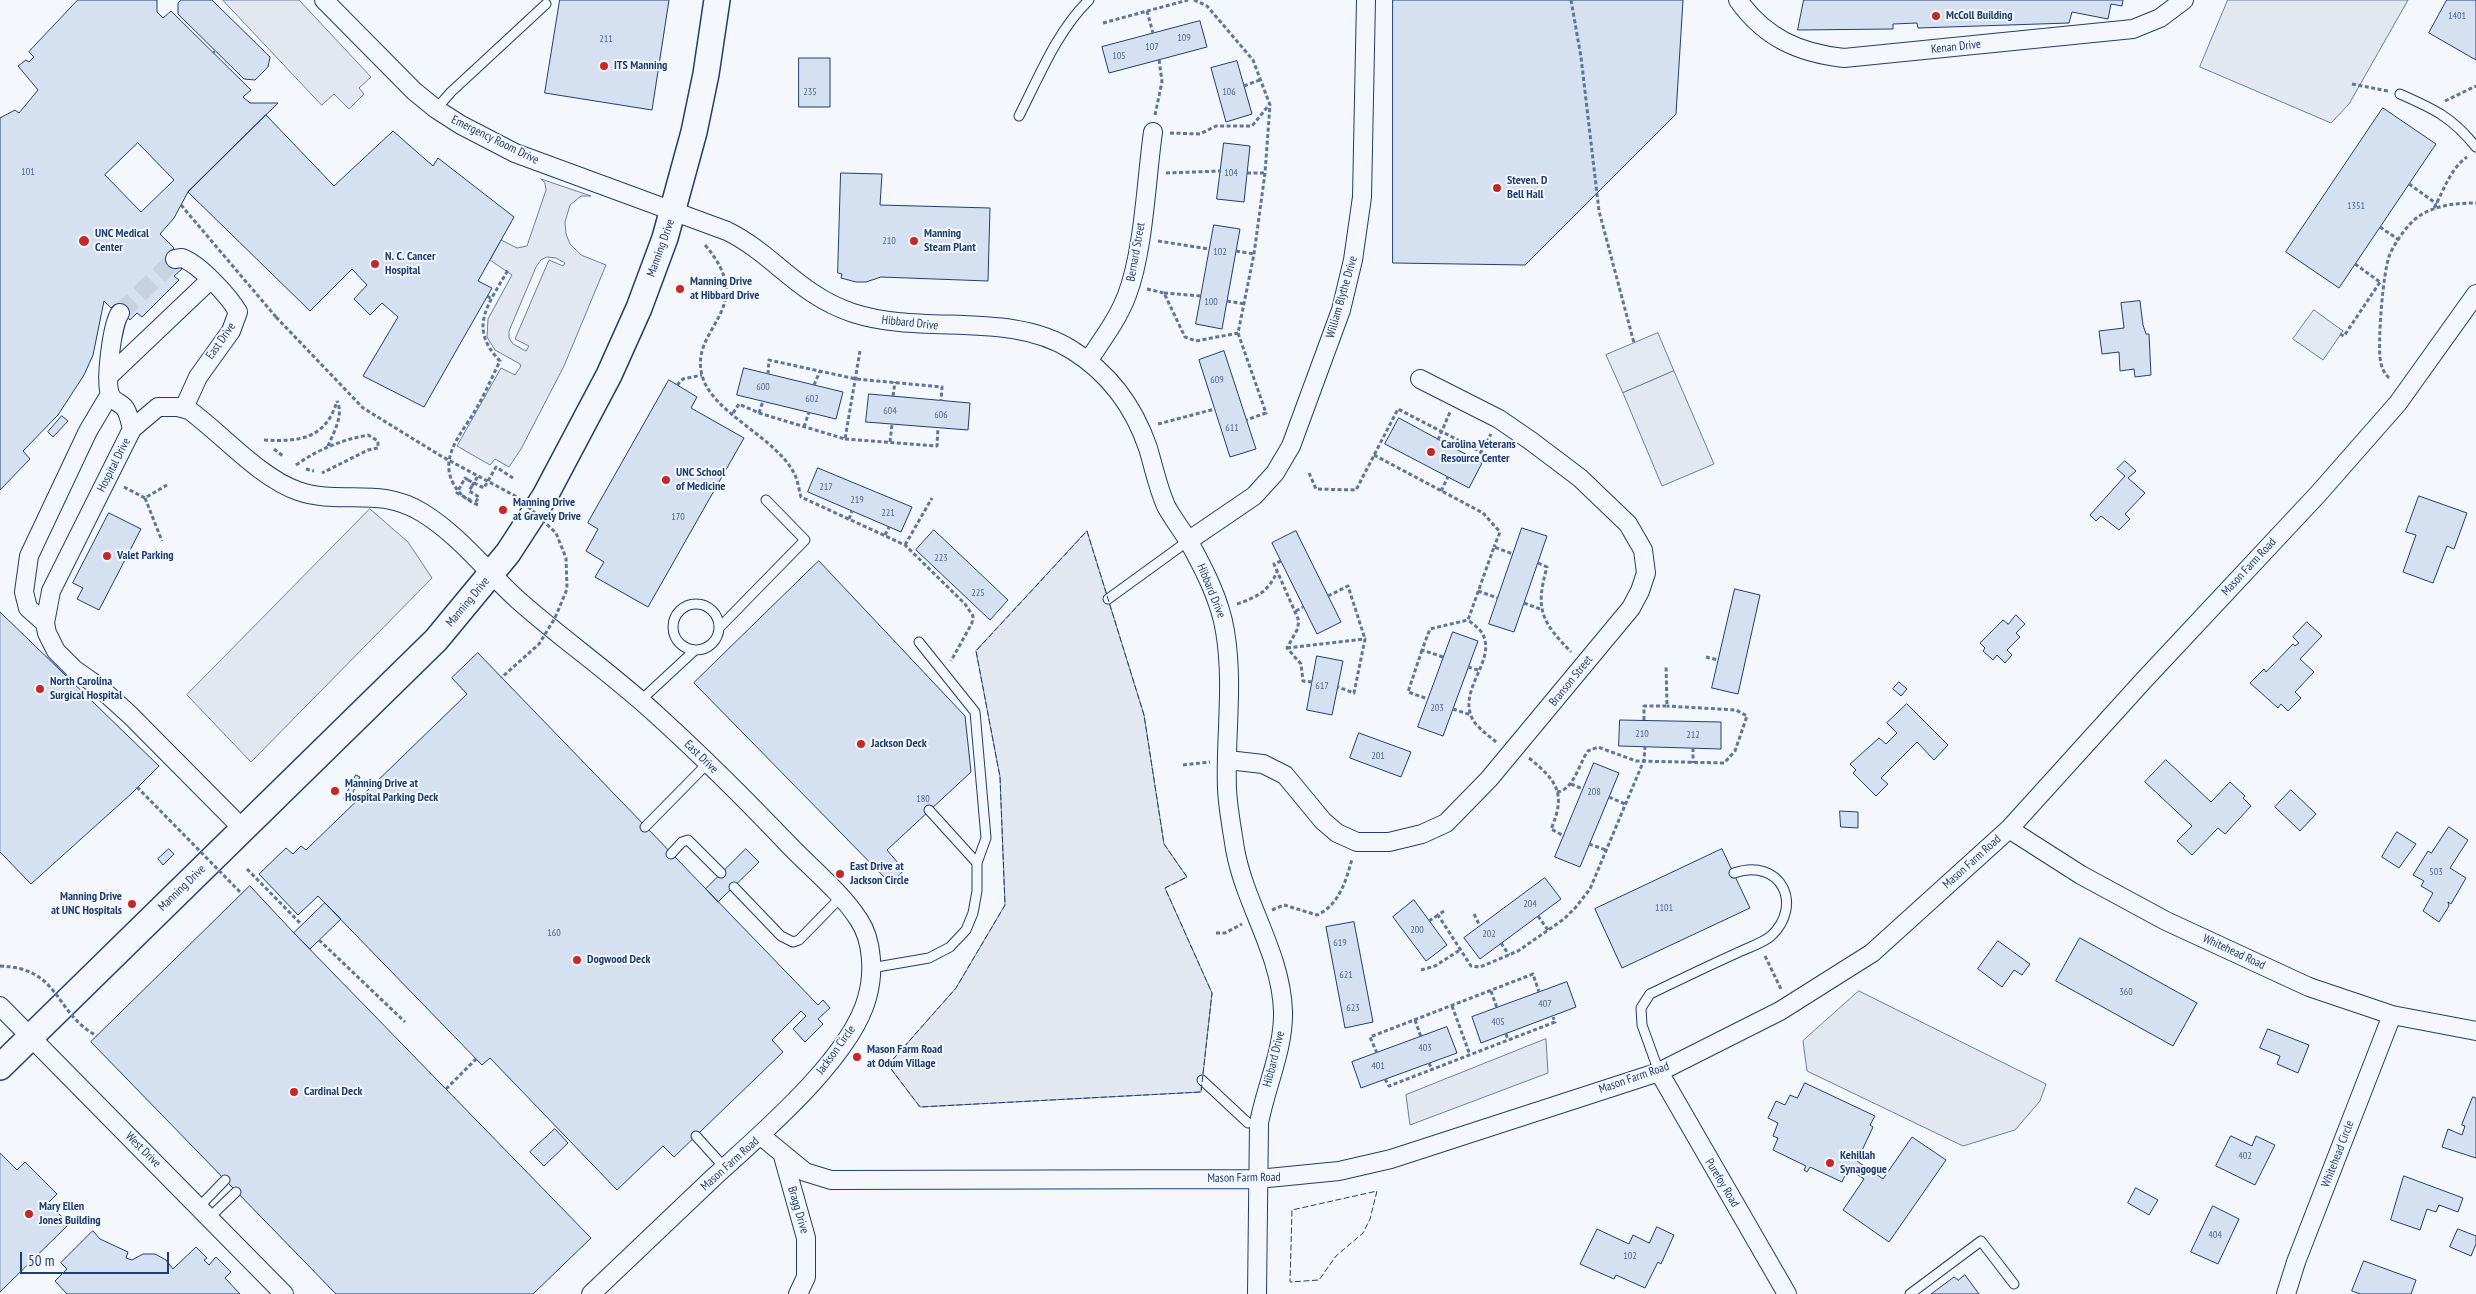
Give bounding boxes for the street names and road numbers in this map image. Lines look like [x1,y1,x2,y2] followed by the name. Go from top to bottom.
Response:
[1930,37,1982,57] street label: Kenan Drive
[449,113,541,167] street label: Emergency Room Drive
[644,217,678,279] street label: Manning Drive
[1124,221,1148,283] street label: Bernard Street
[1323,254,1361,340] street label: William Blythe Drive
[881,313,939,333] street label: Hibbard Drive
[203,320,239,362] street label: East Drive
[94,436,134,494] street label: Hospital Drive
[2219,535,2279,599] street label: Mason Farm Road
[1194,562,1228,620] street label: Hibbard Drive
[443,574,493,630] street label: Manning Drive
[1546,653,1596,709] street label: Branson Street
[681,737,721,777] street label: East Drive
[1940,832,2004,892] street label: Mason Farm Road
[155,862,209,914] street label: Manning Drive
[2200,931,2268,973] street label: Whitehead Road
[813,1023,859,1077] street label: Jackson Circle
[1260,1030,1288,1088] street label: Hibbard Drive
[1597,1059,1671,1097] street label: Mason Farm Road
[2319,1119,2357,1189] street label: Whitehead Circle
[122,1129,164,1171] street label: West Drive
[698,1134,762,1194] street label: Mason Farm Road
[1702,1156,1742,1210] street label: Purefoy Road
[1207,1170,1281,1186] street label: Mason Farm Road
[784,1185,812,1235] street label: Bragg Drive

